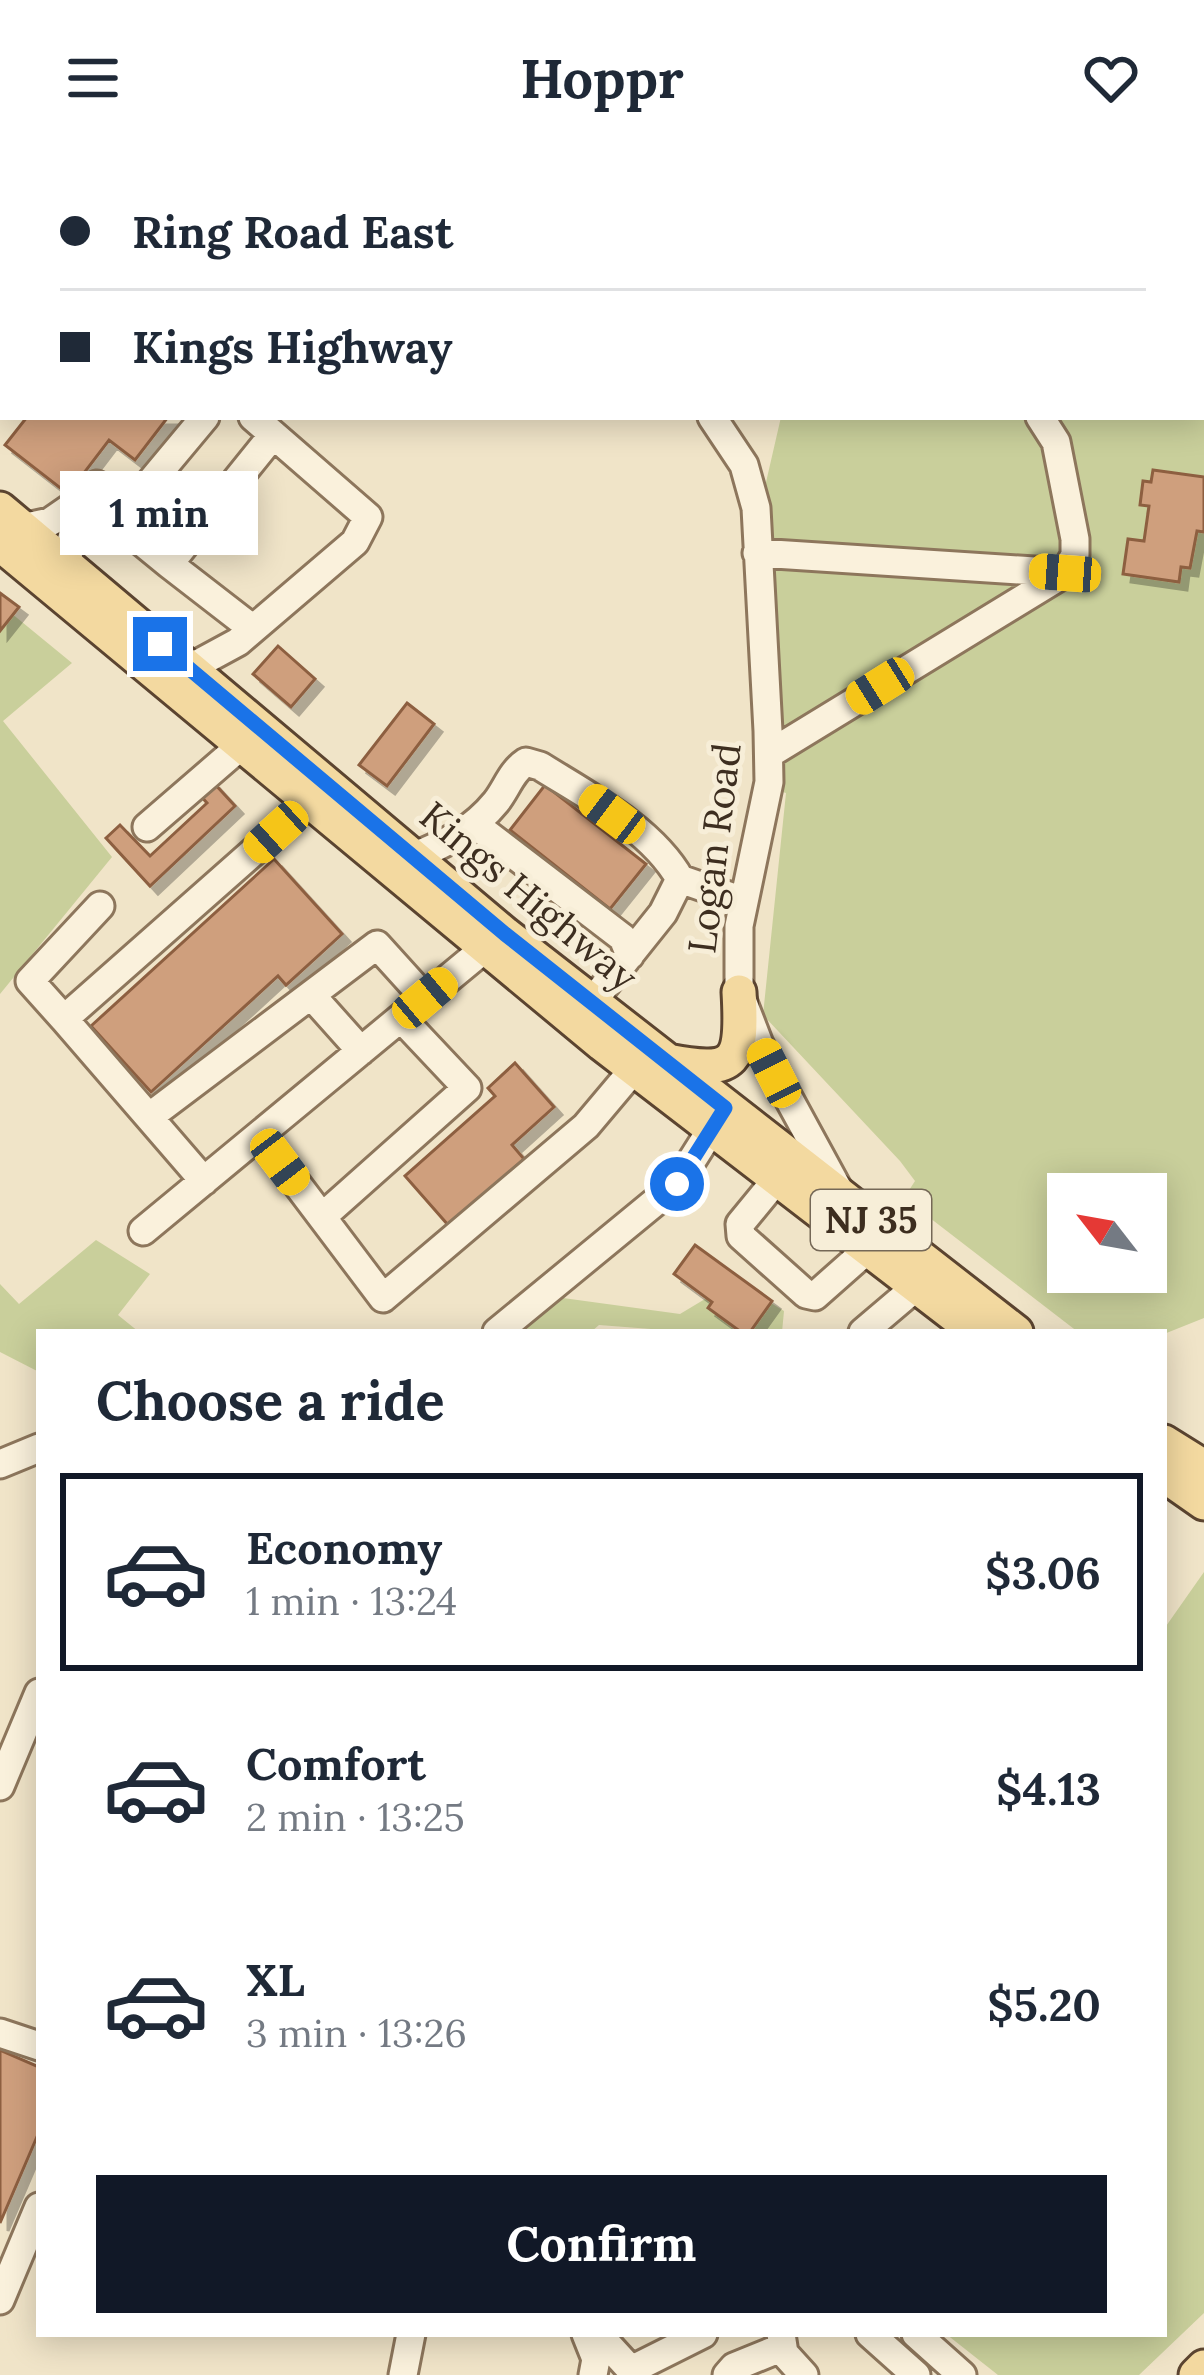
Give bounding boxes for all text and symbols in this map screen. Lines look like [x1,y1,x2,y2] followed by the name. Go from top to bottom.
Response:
[520,44,684,113] text: Hoppr
[60,45,126,111] icon: menu
[1078,45,1144,111] icon: heart
[132,203,453,260] text: Ring Road East
[132,318,453,375] text: Kings Highway
[61,470,259,554] callout: 1 min
[109,488,209,538] text: 1 min
[1028,553,1102,593] car
[133,617,187,671] route end
[840,652,920,720] car
[676,740,752,956] street label: Logan Road
[572,778,652,850] car
[410,790,648,1002] street label: Kings Highway
[237,795,315,869] car
[386,961,464,1035] car
[742,1033,806,1113] car
[244,1122,316,1202] car
[650,1157,704,1211] route start
[1047,1173,1167,1293] north arrow
[1047,1173,1167,1293] map controls
[811,1190,931,1250] road number: NJ 35
[96,1366,445,1435] text: Choose a ride
[102,1518,210,1626] icon: car
[246,1519,442,1576] text: Economy
[985,1544,1101,1601] text: $3.06
[246,1576,457,1626] text: 1 min · 13:24
[102,1734,210,1842] icon: car
[246,1735,426,1792] text: Comfort
[996,1760,1101,1817] text: $4.13
[246,1792,465,1842] text: 2 min · 13:25
[102,1950,210,2058] icon: car
[246,1951,305,2008] text: XL
[987,1976,1101,2033] text: $5.20
[246,2008,467,2058] text: 3 min · 13:26
[96,2175,1107,2313] button: Confirm

